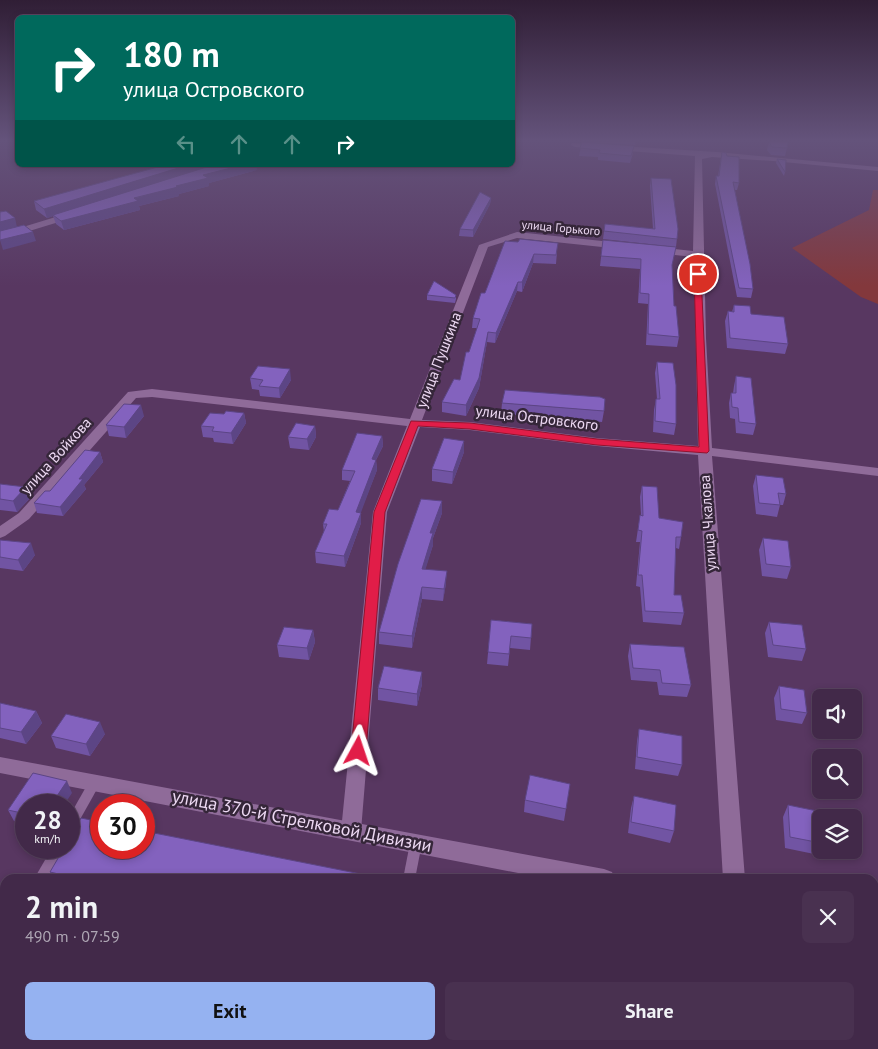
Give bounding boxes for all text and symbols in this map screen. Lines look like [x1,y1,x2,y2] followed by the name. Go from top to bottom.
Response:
[123,31,220,77] text: 180 m
[40,35,105,100] icon: right
[123,75,304,103] text: улица Островского
[172,130,200,158] icon: left
[225,130,253,158] icon: ahead
[278,130,306,158] icon: ahead
[331,130,359,158] icon: right
[521,217,601,238] street label: улица Горького
[677,253,719,295] pin
[684,260,712,288] icon: arrive
[412,309,465,410] street label: улица Пушкина
[474,401,600,434] street label: улица Островского
[16,413,95,498] street label: улица Войкова
[695,474,720,572] street label: улица Чкалова
[812,689,862,859] map controls
[812,689,862,739] button: sound
[331,724,383,776] position arrow
[812,749,862,799] button: search
[170,784,434,857] street label: улица 370-й Стрелковой Дивизии
[90,794,155,859] speed limit sign: 30
[33,804,62,836] text: 28
[812,809,862,859] button: layers
[34,831,61,846] text: km/h
[25,887,98,926] text: 2 min
[802,891,854,943] button: close
[25,926,120,946] text: 490 m · 07:59
[25,982,435,1040] button: Exit
[445,982,854,1040] button: Share

